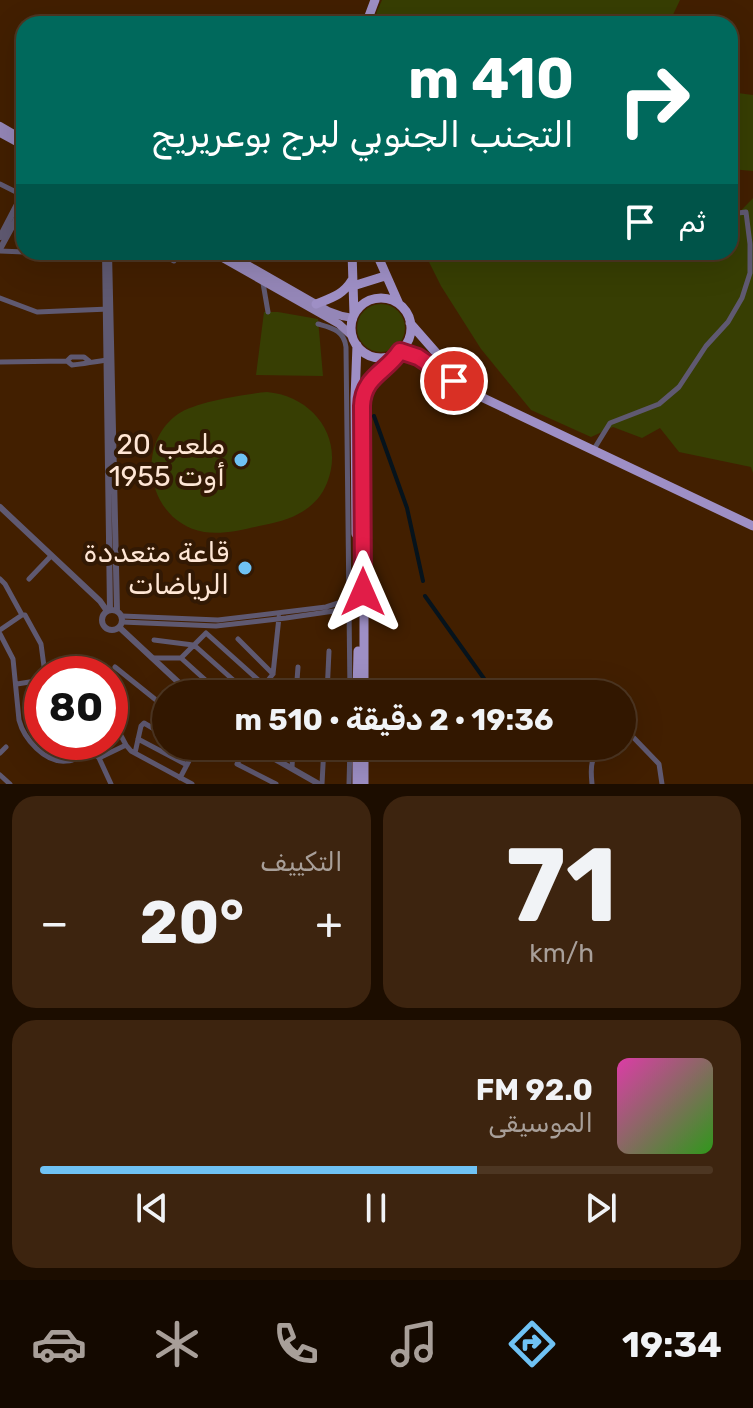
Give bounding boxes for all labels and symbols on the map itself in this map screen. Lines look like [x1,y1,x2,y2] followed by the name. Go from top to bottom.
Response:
[420,347,488,415] pin
[109,428,225,493] place label: ملعب 20 أوت 1955
[232,451,250,469] marker: ملعب 20 أوت 1955
[84,536,229,601] place label: قاعة متعددة الرياضات
[321,550,405,634] position arrow
[236,559,254,577] marker: قاعة متعددة الرياضات
[24,656,128,760] speed limit sign: 80

